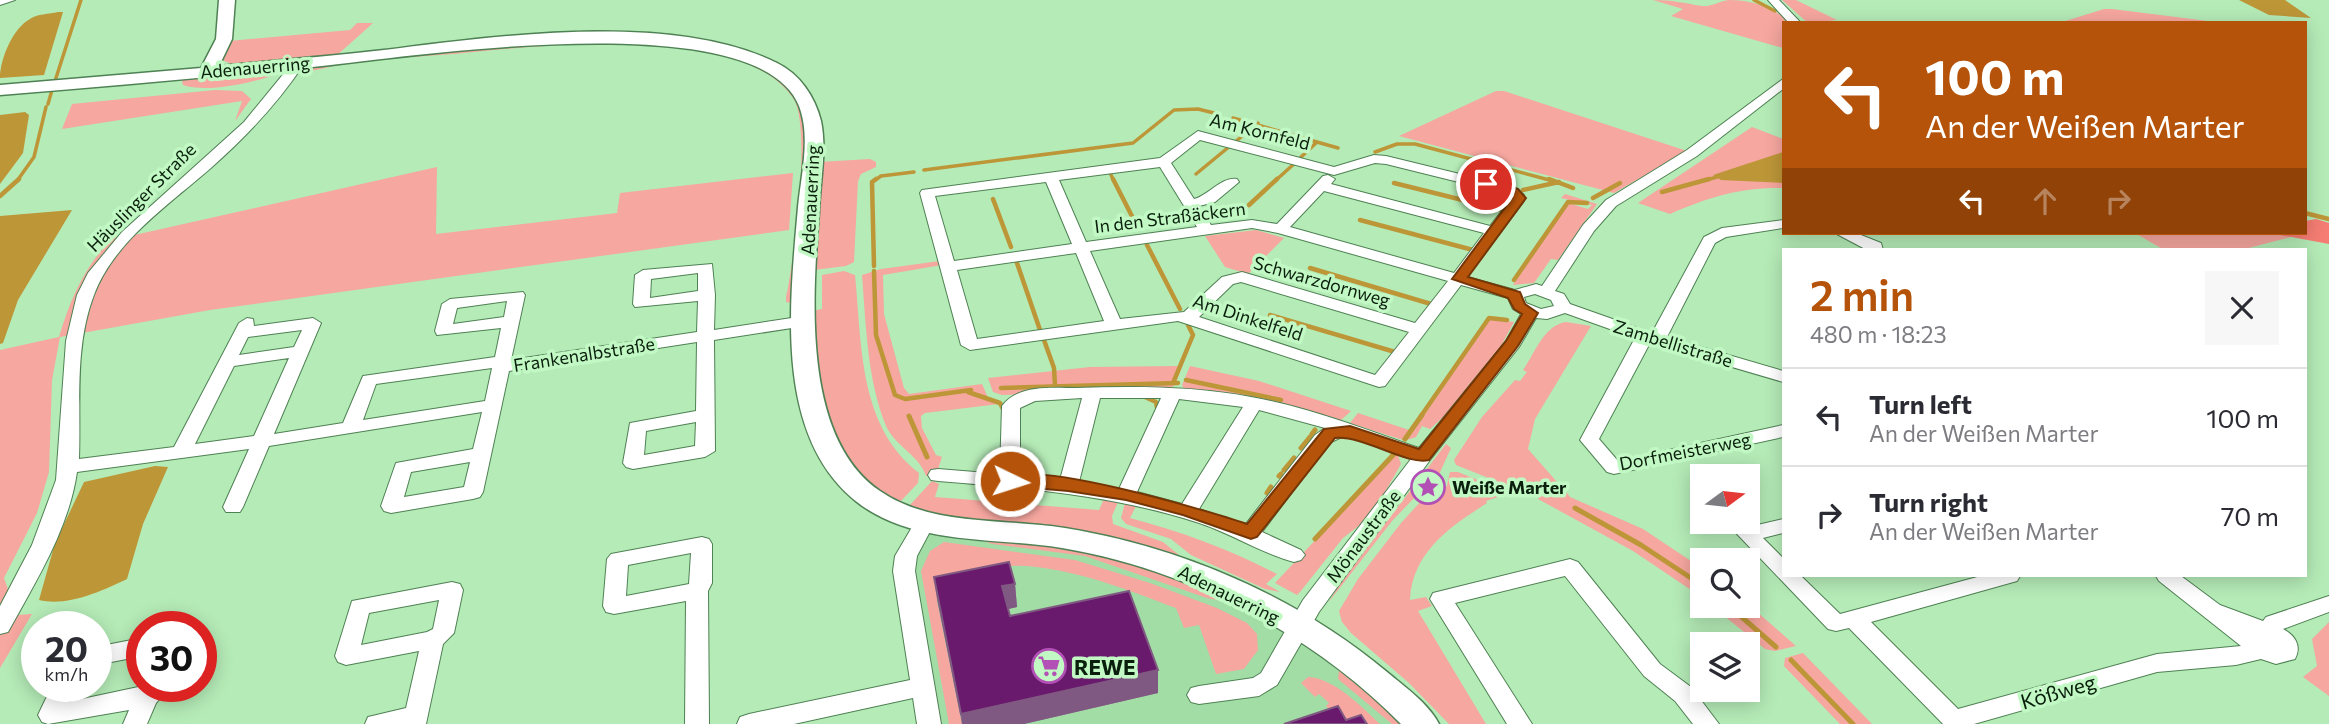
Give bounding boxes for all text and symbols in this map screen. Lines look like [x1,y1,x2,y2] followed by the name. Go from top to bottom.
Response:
[1925,45,2064,105] text: 100 m
[1810,49,1901,140] icon: left
[199,51,311,83] street label: Adenauerring
[1925,105,2244,145] text: An der Weißen Marter
[1208,108,1312,154] street label: Am Kornfeld
[82,138,200,256] street label: Häuslinger Straße
[796,144,824,256] street label: Adenauerring
[1456,154,1516,214] pin
[1467,165,1505,203] icon: arrive
[1953,182,1991,220] icon: left
[2026,182,2064,220] icon: ahead
[2099,182,2137,220] icon: right
[1093,197,1247,237] street label: In den Straßäckern
[1251,251,1393,311] street label: Schwarzdornweg
[1810,268,1914,320] text: 2 min
[2205,271,2279,345] button: close
[1190,289,1306,345] street label: Am Dinkelfeld
[1611,314,1735,372] street label: Zambellistraße
[1810,320,1947,348] text: 480 m · 18:23
[512,332,656,376] street label: Frankenalbstraße
[1869,388,1972,419] text: Turn left
[1810,398,1848,436] icon: left
[2206,402,2279,433] text: 100 m
[1869,419,2099,447] text: An der Weißen Marter
[1617,427,1753,475] street label: Dorfmeisterweg
[973,444,1047,518] position arrow
[1690,464,1760,534] north arrow
[1690,464,1760,702] map controls
[1409,468,1447,506] place icon: Weiße Marter
[1452,476,1567,498] place label: Weiße Marter
[1321,485,1405,587] street label: Mönaustraße
[1869,486,1988,517] text: Turn right
[1810,496,1848,534] icon: right
[2221,500,2279,531] text: 70 m
[1869,517,2099,545] text: An der Weißen Marter
[1690,548,1760,618] button: search
[1175,560,1284,628] street label: Adenauerring
[126,611,217,702] speed limit sign: 30
[45,626,88,669] text: 20
[1690,632,1760,702] button: layers
[1030,647,1068,685] supermarket icon: REWE
[1074,654,1136,679] place label: REWE
[45,663,88,685] text: km/h
[2017,668,2099,714] street label: Kößweg

